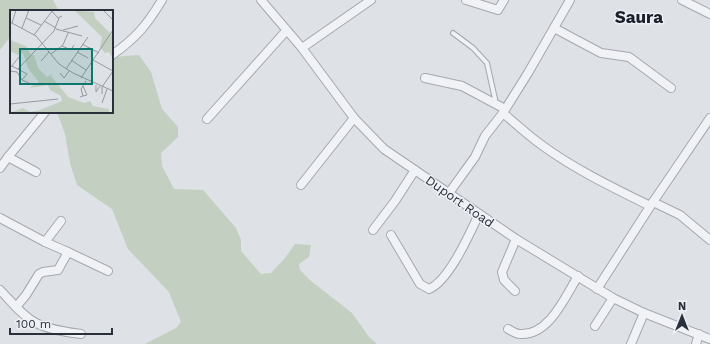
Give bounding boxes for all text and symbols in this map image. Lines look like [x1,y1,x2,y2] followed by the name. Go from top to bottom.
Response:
[615,7,663,27] district label: Saura
[10,10,113,113] inset map
[423,172,497,230] street label: Duport Road
[662,296,702,336] north arrow
[678,300,686,313] text: N
[10,310,112,336] scale bar
[16,317,51,331] text: 100 m

